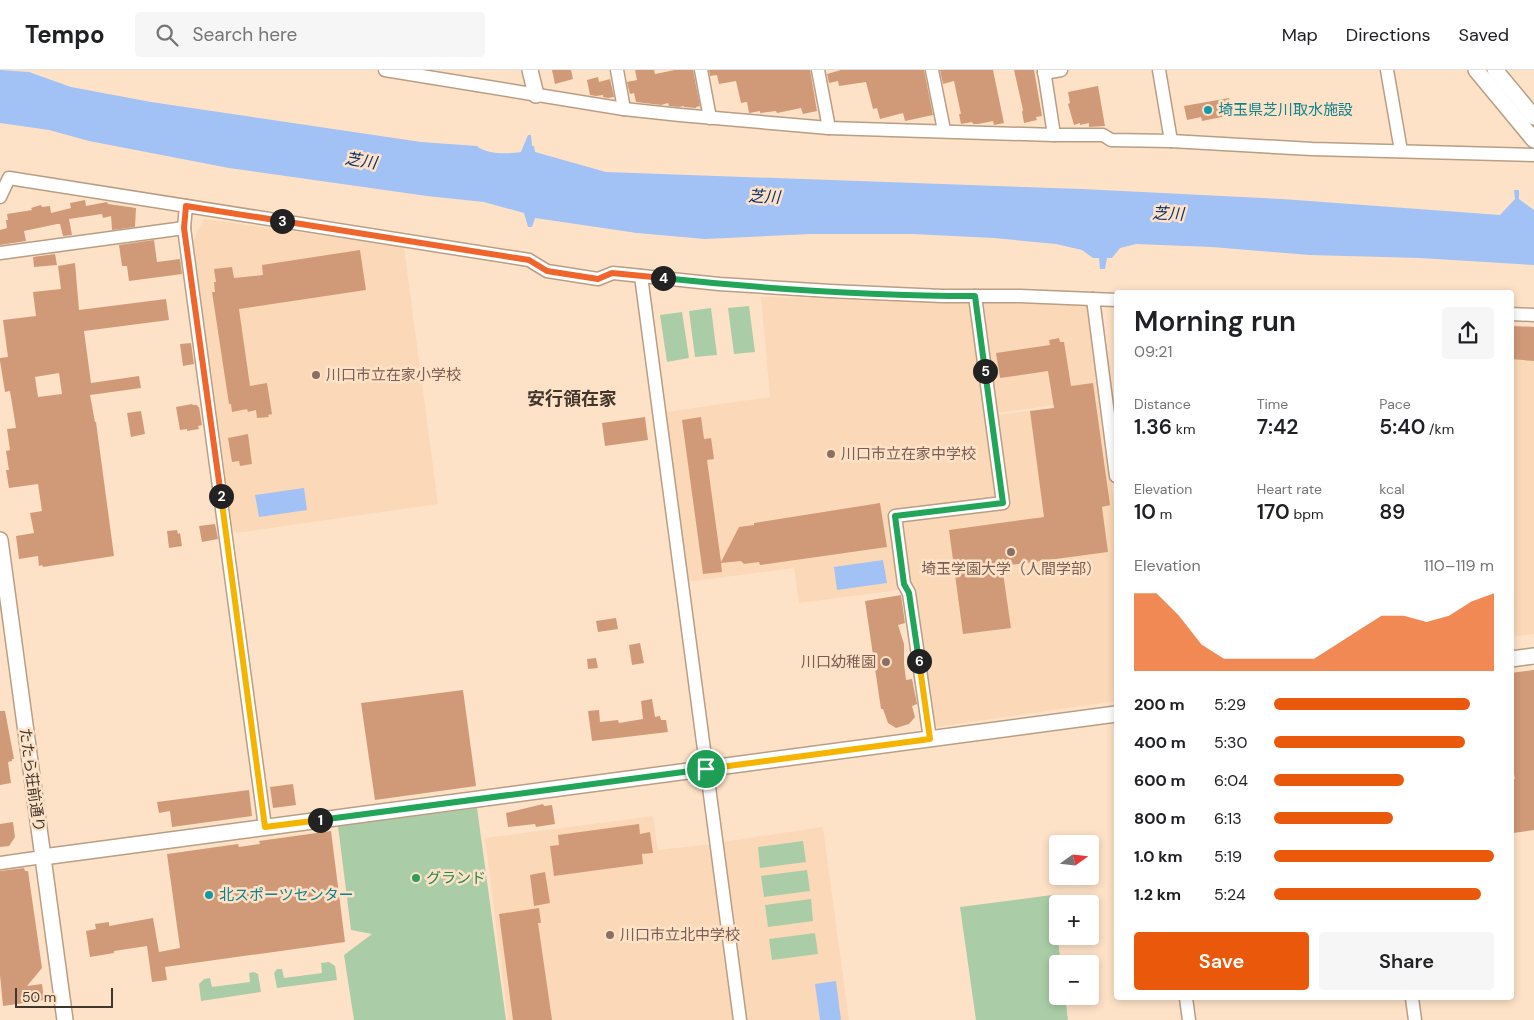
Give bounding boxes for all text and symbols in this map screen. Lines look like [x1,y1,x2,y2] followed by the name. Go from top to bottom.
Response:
[135,12,485,57] search box
[25,19,105,50] text: Tempo
[153,21,181,49] icon: search
[193,22,297,47] text: Search here
[1282,23,1318,47] text: Map
[1346,23,1431,47] text: Directions
[1459,23,1509,47] text: Saved
[1218,100,1353,120] place label: 埼玉県芝川取水施設
[1202,104,1214,116] marker: 埼玉県芝川取水施設
[343,148,380,174] water label: 芝川
[747,185,782,208] water label: 芝川
[1152,202,1186,225] water label: 芝川
[270,208,294,234] pin: 3
[278,212,287,230] text: 3
[650,266,676,290] pin: 4
[659,269,668,287] text: 4
[1134,303,1296,340] text: Morning run
[1442,307,1494,359] button: share
[1134,341,1172,362] text: 09:21
[972,358,998,384] pin: 5
[981,362,990,380] text: 5
[326,365,461,385] place label: 川口市立在家小学校
[310,369,322,381] marker: 川口市立在家小学校
[527,387,617,411] district label: 安行領在家
[1134,395,1191,413] text: Distance
[1257,395,1288,413] text: Time
[1379,395,1411,413] text: Pace
[1134,413,1172,441] text: 1.36
[1257,413,1298,441] text: 7:42
[1379,413,1425,441] text: 5:40
[1172,420,1195,438] text: km
[1425,420,1454,438] text: /km
[841,444,976,464] place label: 川口市立在家中学校
[825,448,837,460] marker: 川口市立在家中学校
[1134,480,1192,498] text: Elevation
[1257,480,1322,498] text: Heart rate
[1379,480,1405,498] text: kcal
[208,484,234,508] pin: 2
[217,487,226,505] text: 2
[1134,498,1156,526] text: 10
[1257,498,1290,526] text: 170
[1379,498,1405,526] text: 89
[1156,505,1172,523] text: m
[1290,505,1323,523] text: bpm
[1005,546,1017,558] marker: 埼玉学園大学（人間学部）
[1134,555,1201,576] text: Elevation
[1424,555,1494,576] text: 110–119 m
[921,559,1101,579] place label: 埼玉学園大学（人間学部）
[906,648,932,674] pin: 6
[801,652,876,672] place label: 川口幼稚園
[915,652,924,670] text: 6
[880,656,892,668] marker: 川口幼稚園
[1134,694,1185,715] text: 200 m
[1214,694,1246,715] text: 5:29
[15,727,49,833] street label: たたら荘前通り
[1134,732,1186,753] text: 400 m
[1214,732,1247,753] text: 5:30
[685,748,727,790] pin
[692,755,720,783] icon: arrive
[1134,770,1186,791] text: 600 m
[1214,770,1248,791] text: 6:04
[308,808,332,832] pin: 1
[1134,808,1185,829] text: 800 m
[1214,808,1242,829] text: 6:13
[318,811,323,829] text: 1
[1049,835,1099,885] north arrow
[1049,835,1099,1005] map controls
[1134,846,1183,867] text: 1.0 km
[1214,846,1242,867] text: 5:19
[426,868,486,888] place label: グランド
[410,872,422,884] marker: グランド
[1134,884,1181,905] text: 1.2 km
[1214,884,1246,905] text: 5:24
[219,885,354,905] place label: 北スポーツセンター
[203,889,215,901] marker: 北スポーツセンター
[1049,895,1099,945] button: +
[620,925,740,945] place label: 川口市立北中学校
[604,929,616,941] marker: 川口市立北中学校
[1134,932,1309,990] button: Save
[1319,932,1494,990] button: Share
[1049,955,1099,1005] button: −
[15,985,112,1008] scale bar
[22,988,56,1006] text: 50 m

